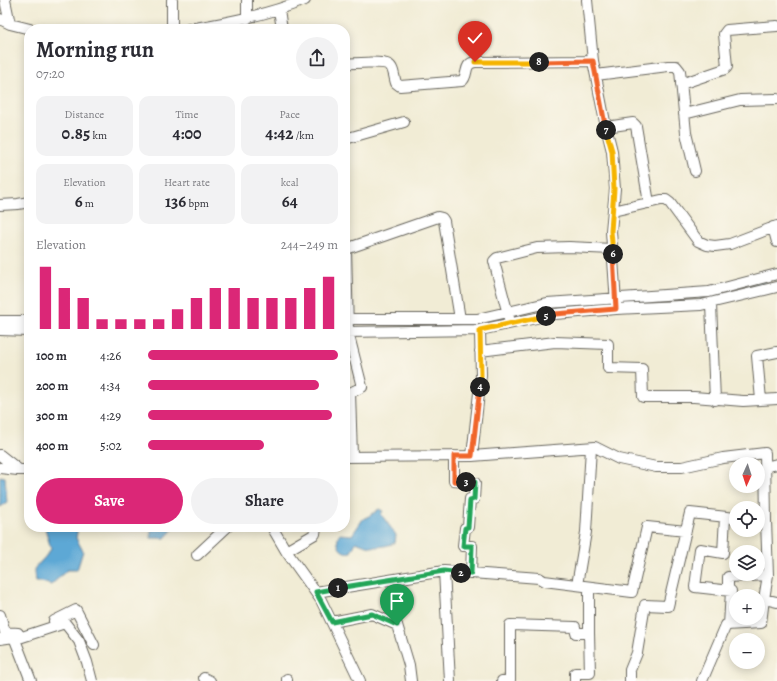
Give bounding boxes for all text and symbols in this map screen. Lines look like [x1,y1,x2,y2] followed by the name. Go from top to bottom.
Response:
[458,21,492,62] pin
[464,27,486,49] icon: check
[36,35,154,65] text: Morning run
[296,37,338,79] button: share
[529,52,549,72] pin: 8
[536,54,542,69] text: 8
[36,65,65,82] text: 07:20
[65,107,104,122] text: Distance
[176,107,198,122] text: Time
[279,107,300,122] text: Pace
[596,120,616,140] pin: 7
[62,122,90,145] text: 0.85
[172,122,202,145] text: 4:00
[265,122,294,145] text: 4:42
[604,122,608,137] text: 7
[90,128,107,143] text: km
[294,128,314,143] text: /km
[63,175,105,190] text: Elevation
[164,175,210,190] text: Heart rate
[281,175,298,190] text: kcal
[75,190,83,213] text: 6
[165,190,186,213] text: 136
[282,190,298,213] text: 64
[83,196,94,211] text: m
[186,196,209,211] text: bpm
[36,236,86,253] text: Elevation
[281,236,338,253] text: 244–249 m
[603,244,623,264] pin: 6
[610,246,616,261] text: 6
[536,306,556,326] pin: 5
[544,308,548,323] text: 5
[36,347,67,364] text: 100 m
[100,347,121,364] text: 4:26
[36,377,69,394] text: 200 m
[100,377,120,394] text: 4:34
[470,377,490,397] pin: 4
[477,379,483,394] text: 4
[36,407,68,424] text: 300 m
[100,407,121,424] text: 4:29
[36,437,68,454] text: 400 m
[100,437,122,454] text: 5:02
[729,457,765,493] north arrow
[729,457,765,669] map controls
[456,472,476,492] pin: 3
[464,474,468,489] text: 3
[36,478,183,524] button: Save
[191,478,338,524] button: Share
[729,501,765,537] button: locate
[729,545,765,581] button: layers
[451,563,471,583] pin: 2
[458,565,464,580] text: 2
[328,578,348,598] pin: 1
[336,580,340,595] text: 1
[380,584,414,625] pin
[729,589,765,625] button: +
[386,590,408,612] icon: arrive
[729,633,765,669] button: −

